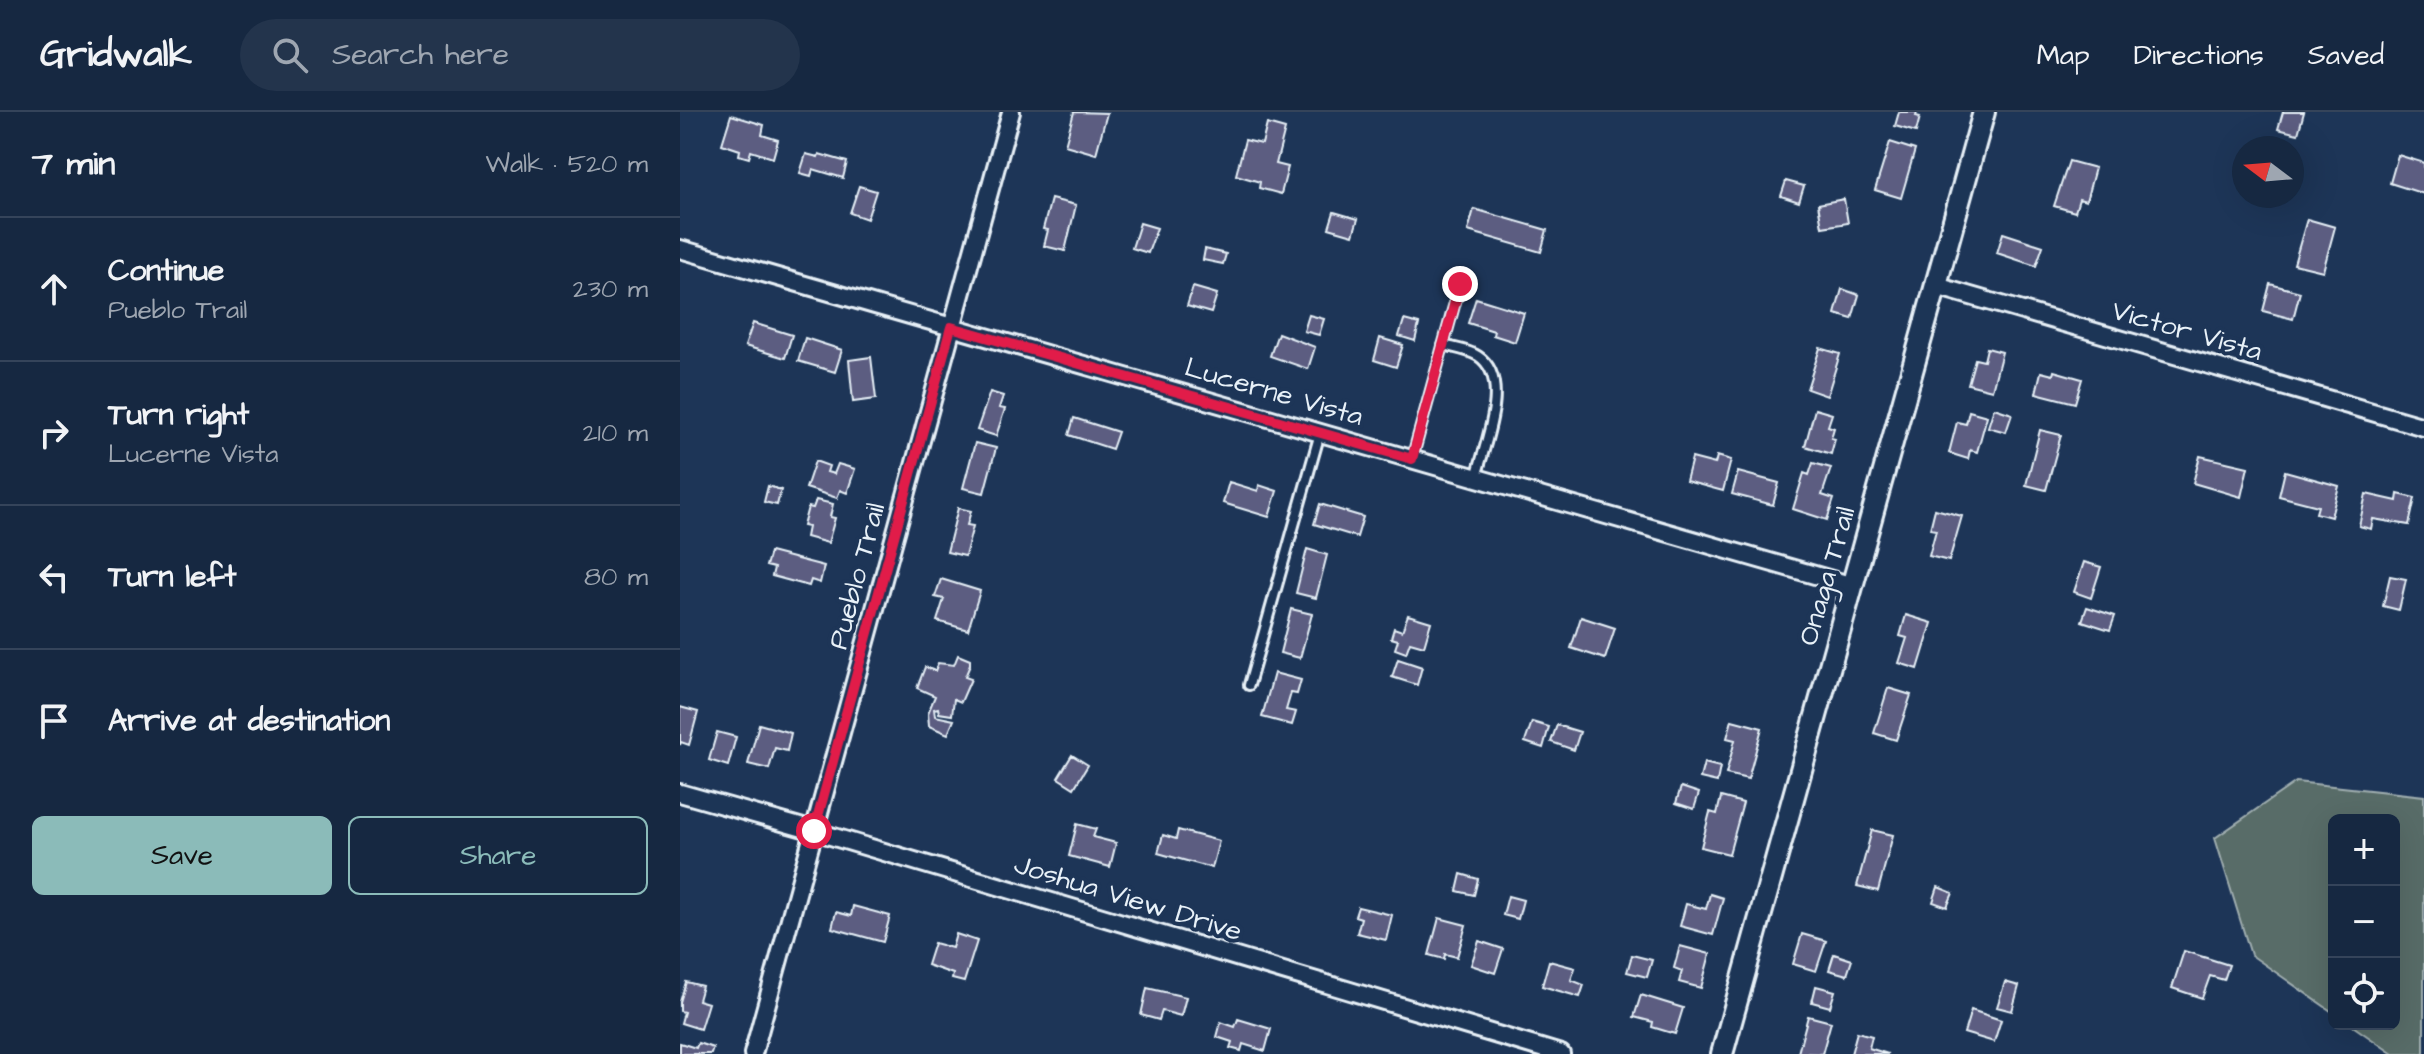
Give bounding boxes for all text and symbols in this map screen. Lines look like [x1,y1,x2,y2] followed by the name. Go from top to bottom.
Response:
[240,19,800,91] search box
[40,29,192,81] text: Gridwalk
[268,33,312,77] icon: search
[332,34,509,76] text: Search here
[2037,36,2090,75] text: Map
[2134,36,2264,75] text: Directions
[2308,36,2384,75] text: Saved
[2232,136,2304,208] north arrow
[32,140,115,188] text: 7 min
[485,146,648,182] text: Walk · 520 m
[108,250,224,292] text: Continue
[1442,266,1478,302] route end
[32,267,76,311] icon: ahead
[573,271,648,307] text: 230 m
[2107,291,2267,371] street label: Victor Vista
[108,292,247,328] text: Pueblo Trail
[1180,348,1368,436] street label: Lucerne Vista
[108,394,249,436] text: Turn right
[32,411,76,455] icon: right
[583,415,648,451] text: 210 m
[108,436,279,472] text: Lucerne Vista
[819,498,895,654] street label: Pueblo Trail
[1789,502,1866,650] street label: Onaga Trail
[32,555,76,599] icon: left
[108,556,236,598] text: Turn left
[584,559,648,595] text: 80 m
[32,699,76,743] icon: arrive
[108,700,390,742] text: Arrive at destination
[796,813,832,849] route start
[2328,814,2400,1030] map controls
[2328,814,2400,886] button: +
[32,816,332,895] button: Save
[348,816,648,895] button: Share
[1009,845,1247,951] street label: Joshua View Drive
[2328,886,2400,958] button: −
[2328,958,2400,1030] button: locate

